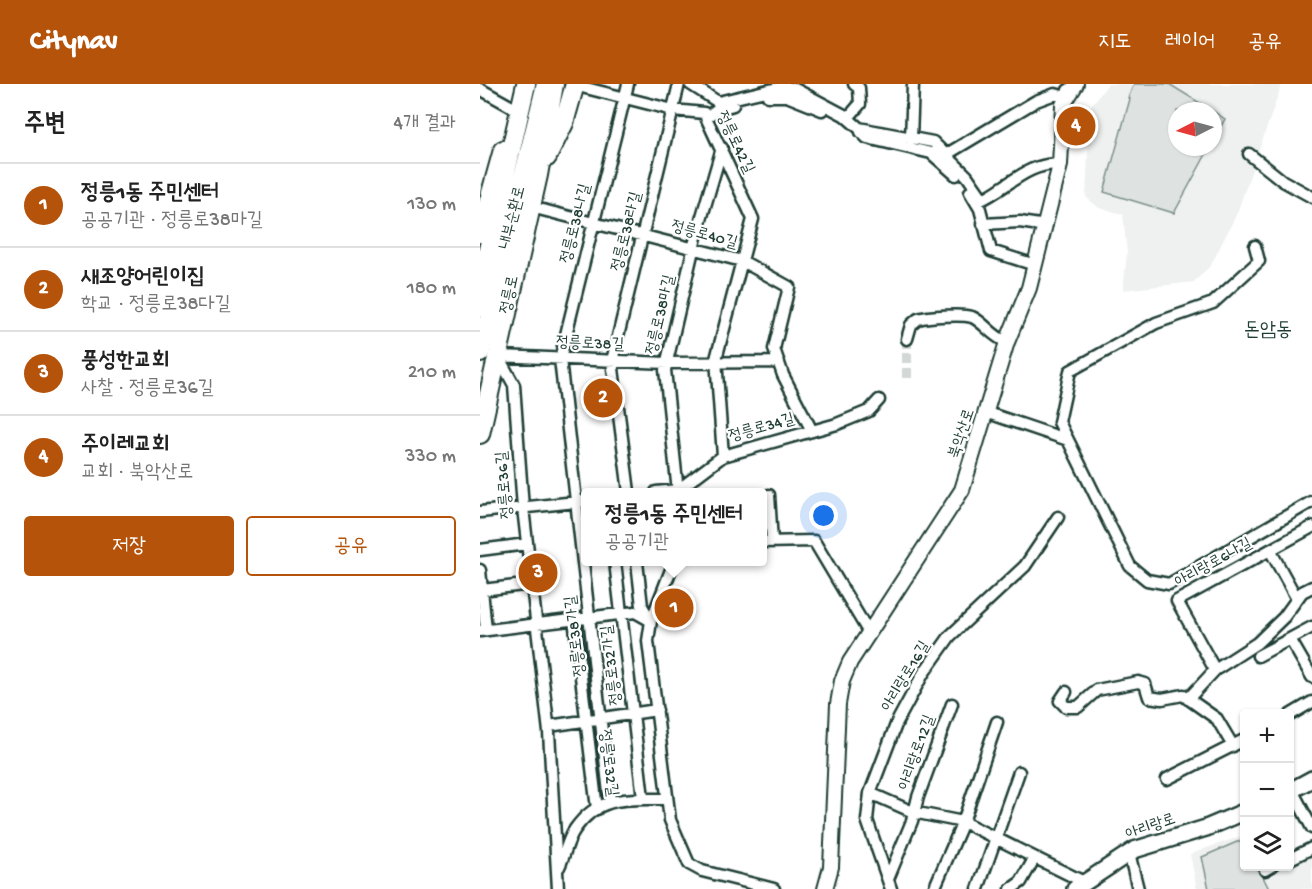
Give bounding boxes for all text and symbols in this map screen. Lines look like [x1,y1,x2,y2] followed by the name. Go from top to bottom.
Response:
[30,26,118,59] text: Citynav
[1098,31,1132,56] text: 지도
[1165,31,1215,56] text: 레이어
[1248,31,1282,56] text: 공유
[1168,102,1222,156] north arrow
[1056,104,1096,148] pin: 4
[711,108,758,177] street label: 정릉로42길
[24,110,66,141] text: 주변
[394,113,456,136] text: 4개 결과
[81,181,219,207] text: 정릉1동 주민센터
[557,182,596,266] street label: 정릉로38나길
[496,184,531,252] street label: 내부순환로
[608,190,647,274] street label: 정릉로38라길
[39,194,48,217] text: 1
[407,194,456,217] text: 130 m
[81,210,263,233] text: 공공기관 · 정릉로38마길
[669,217,740,254] street label: 정릉로40길
[81,265,205,291] text: 새조양어린이집
[643,273,680,357] street label: 정릉로38마길
[497,274,524,316] street label: 정릉로
[39,278,48,301] text: 2
[407,278,456,301] text: 180 m
[81,294,231,317] text: 학교 · 정릉로38다길
[1244,320,1292,343] district label: 돈암동
[555,333,625,356] street label: 정릉로38길
[81,349,170,375] text: 풍성한교회
[38,362,49,385] text: 3
[408,362,456,385] text: 210 m
[584,376,622,420] pin: 2
[81,378,214,401] text: 사찰 · 정릉로36길
[946,407,980,461] street label: 북악산로
[727,410,797,447] street label: 정릉로34길
[81,433,170,459] text: 주이레교회
[39,446,48,469] text: 4
[405,446,456,469] text: 330 m
[493,450,518,520] street label: 정릉로36길
[81,462,193,485] text: 교회 · 북악산로
[581,488,767,566] popup
[809,501,838,530] your location
[605,503,743,529] text: 정릉1동 주민센터
[24,516,234,576] button: 저장
[246,516,456,576] button: 공유
[605,532,669,555] text: 공공기관
[1172,535,1256,593] street label: 아리랑로6나길
[518,550,558,596] pin: 3
[654,586,694,630] pin: 1
[562,594,591,678] street label: 정릉로38가길
[598,624,627,706] street label: 정릉로32가길
[879,638,936,716] street label: 아리랑로16길
[1240,709,1294,871] map controls
[1240,709,1294,763] button: +
[896,713,940,793] street label: 아리랑로12길
[593,728,622,798] street label: 정릉로32길
[1240,763,1294,817] button: −
[1124,811,1178,845] street label: 아리랑로
[1240,817,1294,871] button: layers

